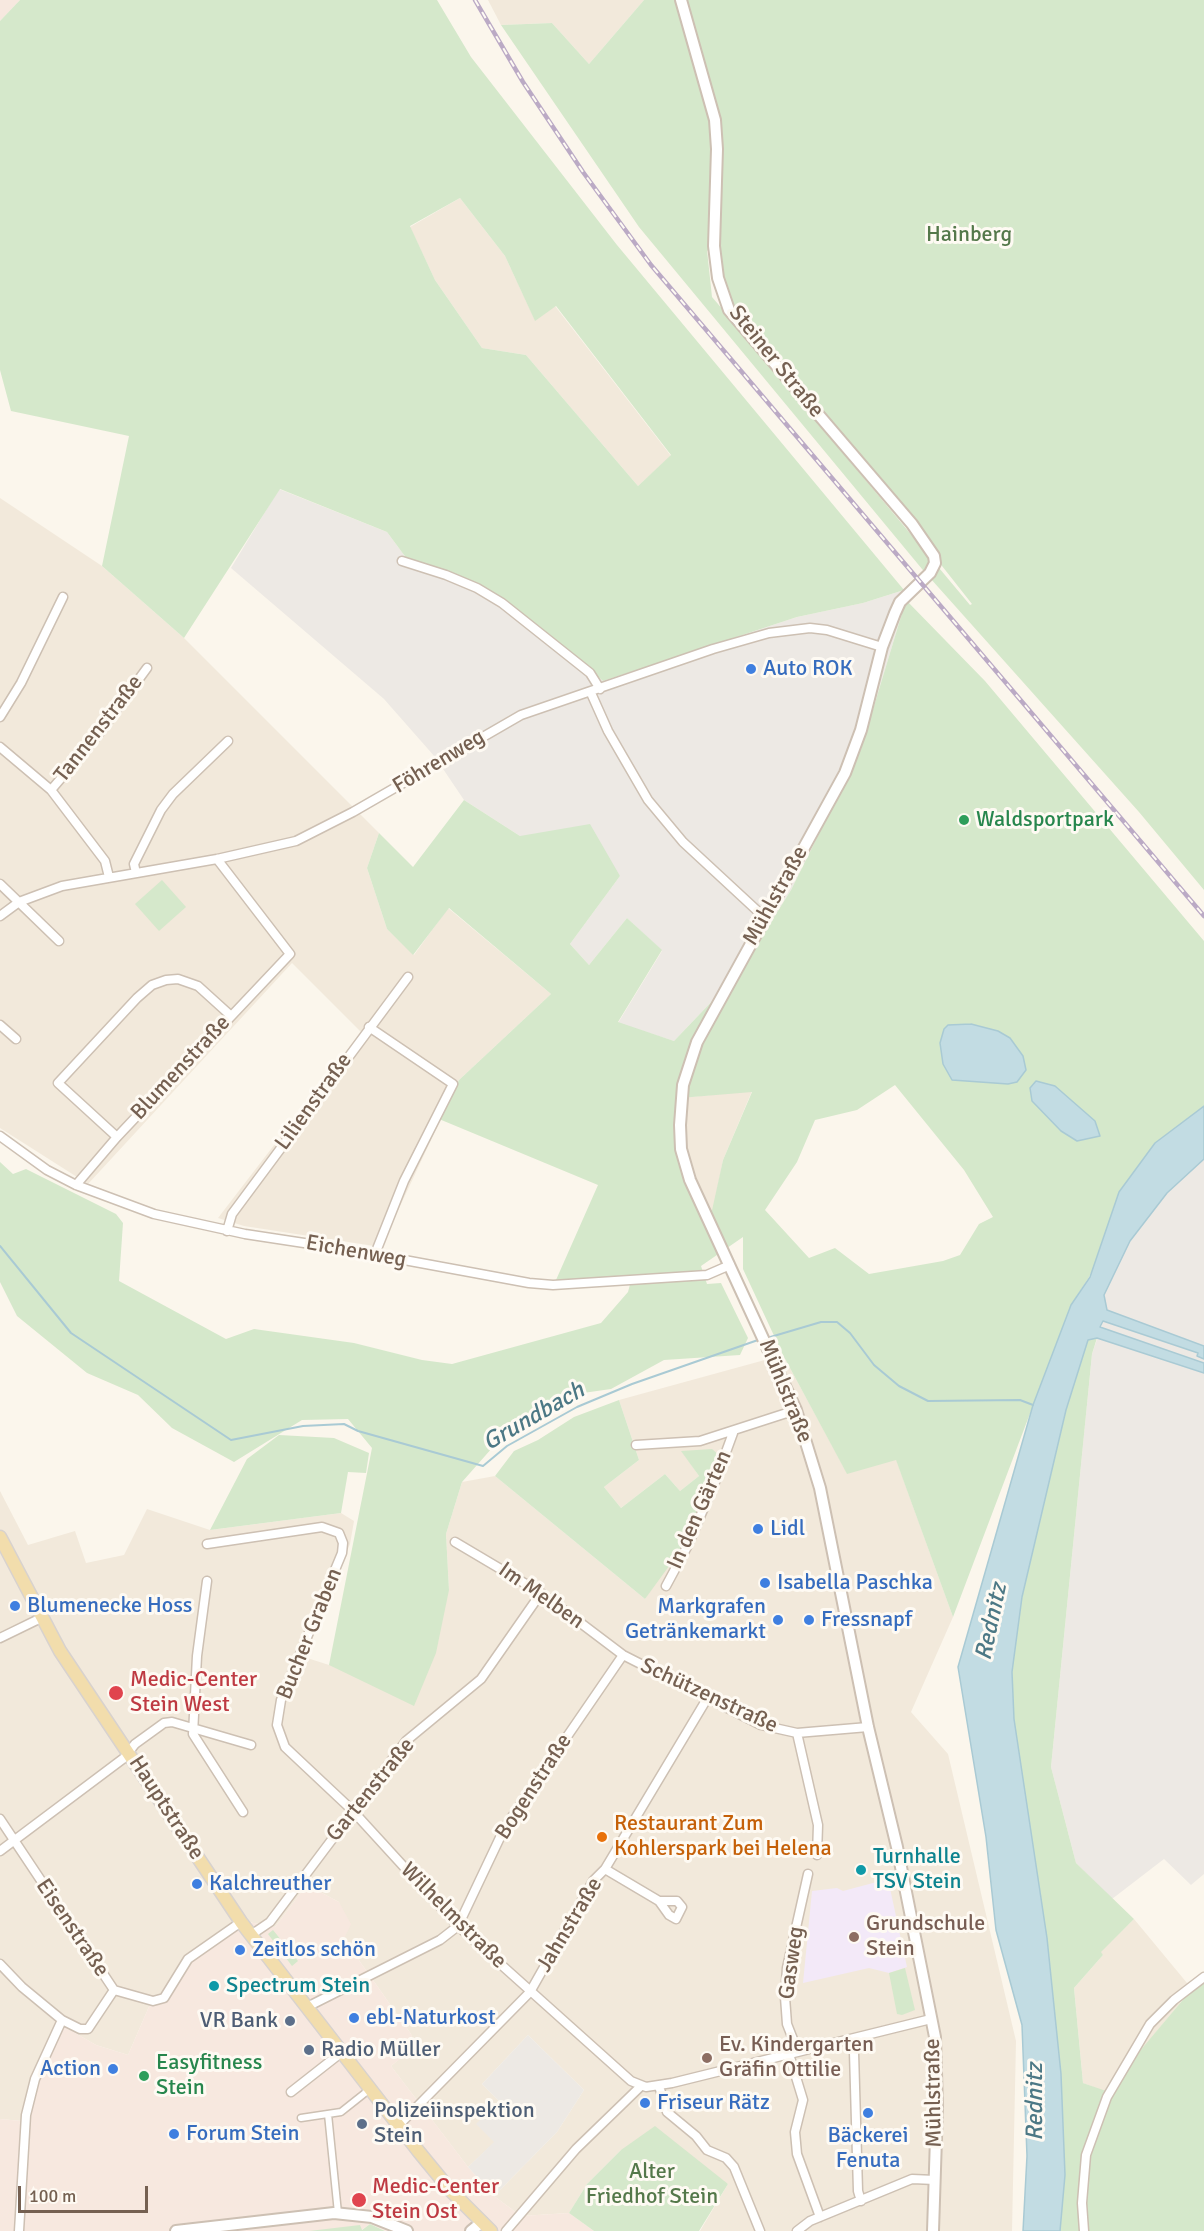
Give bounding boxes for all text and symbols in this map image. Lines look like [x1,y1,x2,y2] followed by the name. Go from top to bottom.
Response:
[926,222,1012,248] park label: Hainberg
[723,301,829,423] street label: Steiner Straße
[763,656,852,682] place label: Auto ROK
[744,662,758,676] marker: Auto ROK
[49,670,149,788] street label: Tannenstraße
[388,724,490,800] street label: Föhrenweg
[976,807,1114,833] place label: Waldsportpark
[957,813,971,827] marker: Waldsportpark
[738,842,814,950] street label: Mühlstraße
[126,1010,236,1126] street label: Blumenstraße
[270,1048,358,1156] street label: Lilienstraße
[304,1230,408,1274] street label: Eichenweg
[752,1335,818,1447] street label: Mühlstraße
[478,1376,590,1458] water label: Grundbach
[662,1447,738,1573] street label: In den Gärten
[770,1516,805,1542] place label: Lidl
[751,1522,765,1536] marker: Lidl
[493,1557,589,1635] street label: Im Melben
[272,1564,348,1704] street label: Bucher Graben
[777,1570,933,1596] place label: Isabella Paschka
[758,1576,772,1590] marker: Isabella Paschka
[970,1581,1014,1663] water label: Rednitz
[27,1593,192,1619] place label: Blumenecke Hoss
[625,1594,766,1646] place label: Markgrafen Getränkemarkt
[8,1599,22,1613] marker: Blumenecke Hoss
[821,1607,912,1633] place label: Fressnapf
[771,1613,785,1627] marker: Markgrafen Getränkemarkt
[802,1613,816,1627] marker: Fressnapf
[636,1653,782,1739] street label: Schützenstraße
[130,1667,257,1718] place label: Medic-Center Stein West
[107,1684,125,1702] marker: Medic-Center Stein West
[490,1729,578,1845] street label: Bogenstraße
[321,1733,421,1847] street label: Gartenstraße
[123,1751,209,1865] street label: Hauptstraße
[614,1811,832,1862] place label: Restaurant Zum Kohlerspark bei Helena
[595,1830,609,1844] marker: Restaurant Zum Kohlerspark bei Helena
[873,1844,961,1896] place label: Turnhalle TSV Stein
[394,1857,512,1975] street label: Wilhelmstraße
[854,1863,868,1877] marker: Turnhalle TSV Stein
[209,1871,331,1897] place label: Kalchreuther
[531,1873,609,1977] street label: Jahnstraße
[30,1874,114,1982] street label: Eisenstraße
[190,1877,204,1891] marker: Kalchreuther
[866,1911,985,1963] place label: Grundschule Stein
[774,1925,810,2001] street label: Gasweg
[847,1930,861,1944] marker: Grundschule Stein
[252,1937,376,1963] place label: Zeitlos schön
[233,1943,247,1957] marker: Zeitlos schön
[226,1973,370,1999] place label: Spectrum Stein
[207,1979,221,1993] marker: Spectrum Stein
[366,2005,496,2031] place label: ebl-Naturkost
[200,2008,278,2034] place label: VR Bank
[347,2011,361,2025] marker: ebl-Naturkost
[283,2014,297,2028] marker: VR Bank
[719,2032,874,2084] place label: Ev. Kindergarten Gräfin Ottilie
[321,2037,440,2063] place label: Radio Müller
[920,2038,948,2148] street label: Mühlstraße
[302,2043,316,2057] marker: Radio Müller
[156,2050,262,2102] place label: Easyfitness Stein
[700,2051,714,2065] marker: Ev. Kindergarten Gräfin Ottilie
[40,2056,101,2082] place label: Action
[106,2062,120,2076] marker: Action
[1022,2063,1050,2141] water label: Rednitz
[137,2069,151,2083] marker: Easyfitness Stein
[657,2090,770,2116] place label: Friseur Rätz
[638,2096,652,2110] marker: Friseur Rätz
[374,2098,535,2150] place label: Polizeiinspektion Stein
[861,2106,875,2120] marker: Bäckerei Fenuta
[355,2117,369,2131] marker: Polizeiinspektion Stein
[186,2121,299,2147] place label: Forum Stein
[827,2123,909,2174] place label: Bäckerei Fenuta
[167,2127,181,2141] marker: Forum Stein
[586,2159,718,2210] park label: Alter Friedhof Stein
[21,2174,152,2212] scale bar
[372,2174,499,2226] place label: Medic-Center Stein Ost
[29,2185,76,2207] text: 100 m
[350,2191,368,2209] marker: Medic-Center Stein Ost

